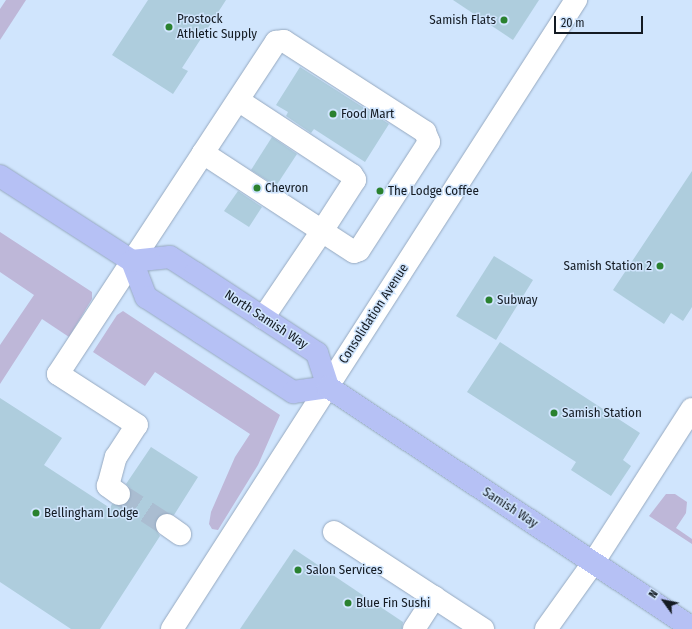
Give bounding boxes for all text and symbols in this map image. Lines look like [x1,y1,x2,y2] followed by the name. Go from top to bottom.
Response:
[556,8,645,34] scale bar
[177,12,257,43] place label: Prostock Athletic Supply
[429,12,496,28] place label: Samish Flats
[499,15,509,25] marker: Samish Flats
[561,16,585,30] text: 20 m
[164,22,174,32] marker: Prostock Athletic Supply
[341,106,394,122] place label: Food Mart
[328,109,338,119] marker: Food Mart
[265,180,308,196] place label: Chevron
[252,183,262,193] marker: Chevron
[388,183,479,199] place label: The Lodge Coffee
[375,186,385,196] marker: The Lodge Coffee
[563,258,652,274] place label: Samish Station 2
[336,261,412,367] street label: Consolidation Avenue
[655,261,665,271] marker: Samish Station 2
[221,287,311,353] street label: North Samish Way
[497,292,537,308] place label: Subway
[484,295,494,305] marker: Subway
[562,405,642,421] place label: Samish Station
[549,408,559,418] marker: Samish Station
[479,484,541,532] street label: Samish Way
[44,505,139,521] place label: Bellingham Lodge
[31,508,41,518] marker: Bellingham Lodge
[306,562,383,578] place label: Salon Services
[293,565,303,575] marker: Salon Services
[644,581,684,621] north arrow
[646,588,661,600] text: N
[356,595,430,611] place label: Blue Fin Sushi
[343,598,353,608] marker: Blue Fin Sushi

